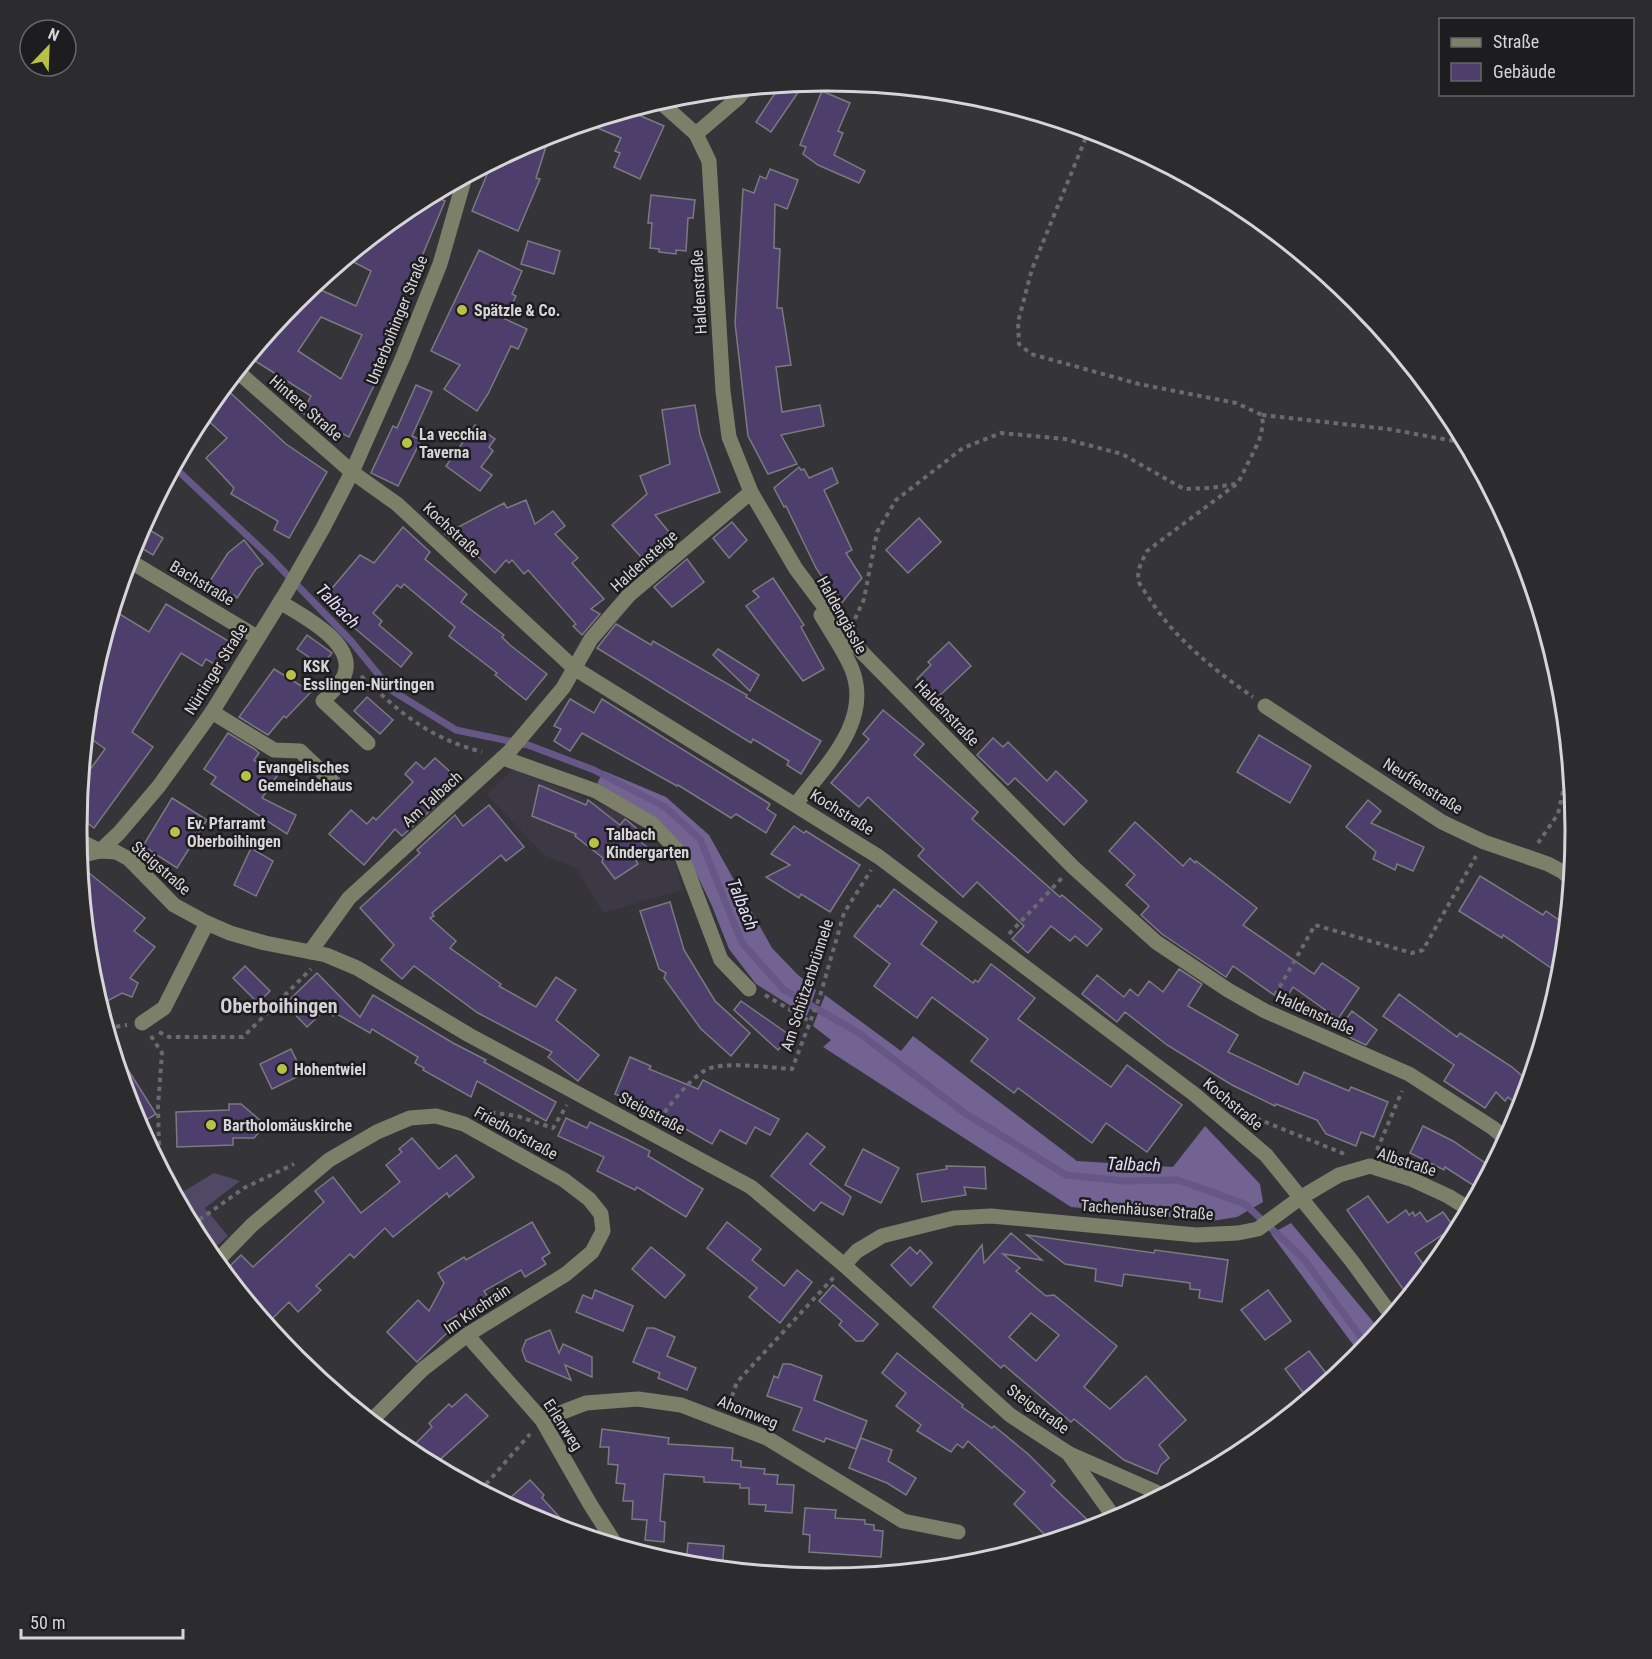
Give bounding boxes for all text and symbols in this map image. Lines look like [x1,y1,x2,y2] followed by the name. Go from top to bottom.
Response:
[18,18,78,78] north arrow
[1439,18,1634,96] legend
[45,24,62,45] text: N
[1493,31,1539,52] text: Straße
[1493,61,1556,82] text: Gebäude
[687,249,711,335] street label: Haldenstraße
[362,253,432,387] street label: Unterboihinger Straße
[474,301,560,320] place label: Spätzle & Co.
[455,303,469,317] marker: Spätzle & Co.
[266,371,346,445] street label: Hintere Straße
[419,425,487,462] place label: La vecchia Taverna
[400,436,414,450] marker: La vecchia Taverna
[419,499,485,561] street label: Kochstraße
[607,526,681,596] street label: Haldensteige
[166,556,238,610] street label: Bachstraße
[813,573,871,657] street label: Haldengässle
[312,579,364,633] water label: Talbach
[180,620,252,718] street label: Nürtinger Straße
[303,657,435,694] place label: KSK Esslingen-Nürtingen
[284,668,298,682] marker: KSK Esslingen-Nürtingen
[911,676,983,750] street label: Haldenstraße
[1380,754,1466,818] street label: Neuffenstraße
[258,758,353,795] place label: Evangelisches Gemeindehaus
[398,767,466,831] street label: Am Talbach
[239,769,253,783] marker: Evangelisches Gemeindehaus
[807,785,877,839] street label: Kochstraße
[187,814,281,851] place label: Ev. Pfarramt Oberboihingen
[168,825,182,839] marker: Ev. Pfarramt Oberboihingen
[606,825,689,862] place label: Talbach Kindergarten
[587,836,601,850] marker: Talbach Kindergarten
[128,837,194,899] street label: Steigstraße
[723,875,763,933] water label: Talbach
[777,917,837,1053] street label: Am Schützenbrünnele
[1273,987,1357,1039] street label: Haldenstraße
[220,994,338,1018] district label: Oberboihingen
[294,1060,366,1079] place label: Hohentwiel
[275,1062,289,1076] marker: Hohentwiel
[1199,1074,1267,1134] street label: Kochstraße
[616,1088,688,1138] street label: Steigstraße
[471,1102,561,1164] street label: Friedhofstraße
[223,1116,353,1135] place label: Bartholomäuskirche
[204,1118,218,1132] marker: Bartholomäuskirche
[1375,1144,1439,1180] street label: Albstraße
[1107,1153,1161,1175] water label: Talbach
[1080,1196,1214,1224] street label: Tachenhäuser Straße
[440,1280,514,1338] street label: Im Kirchrain
[1003,1380,1073,1438] street label: Steigstraße
[715,1391,781,1433] street label: Ahornweg
[539,1396,587,1454] street label: Erlenweg
[21,1602,183,1640] scale bar
[30,1612,65,1633] text: 50 m

